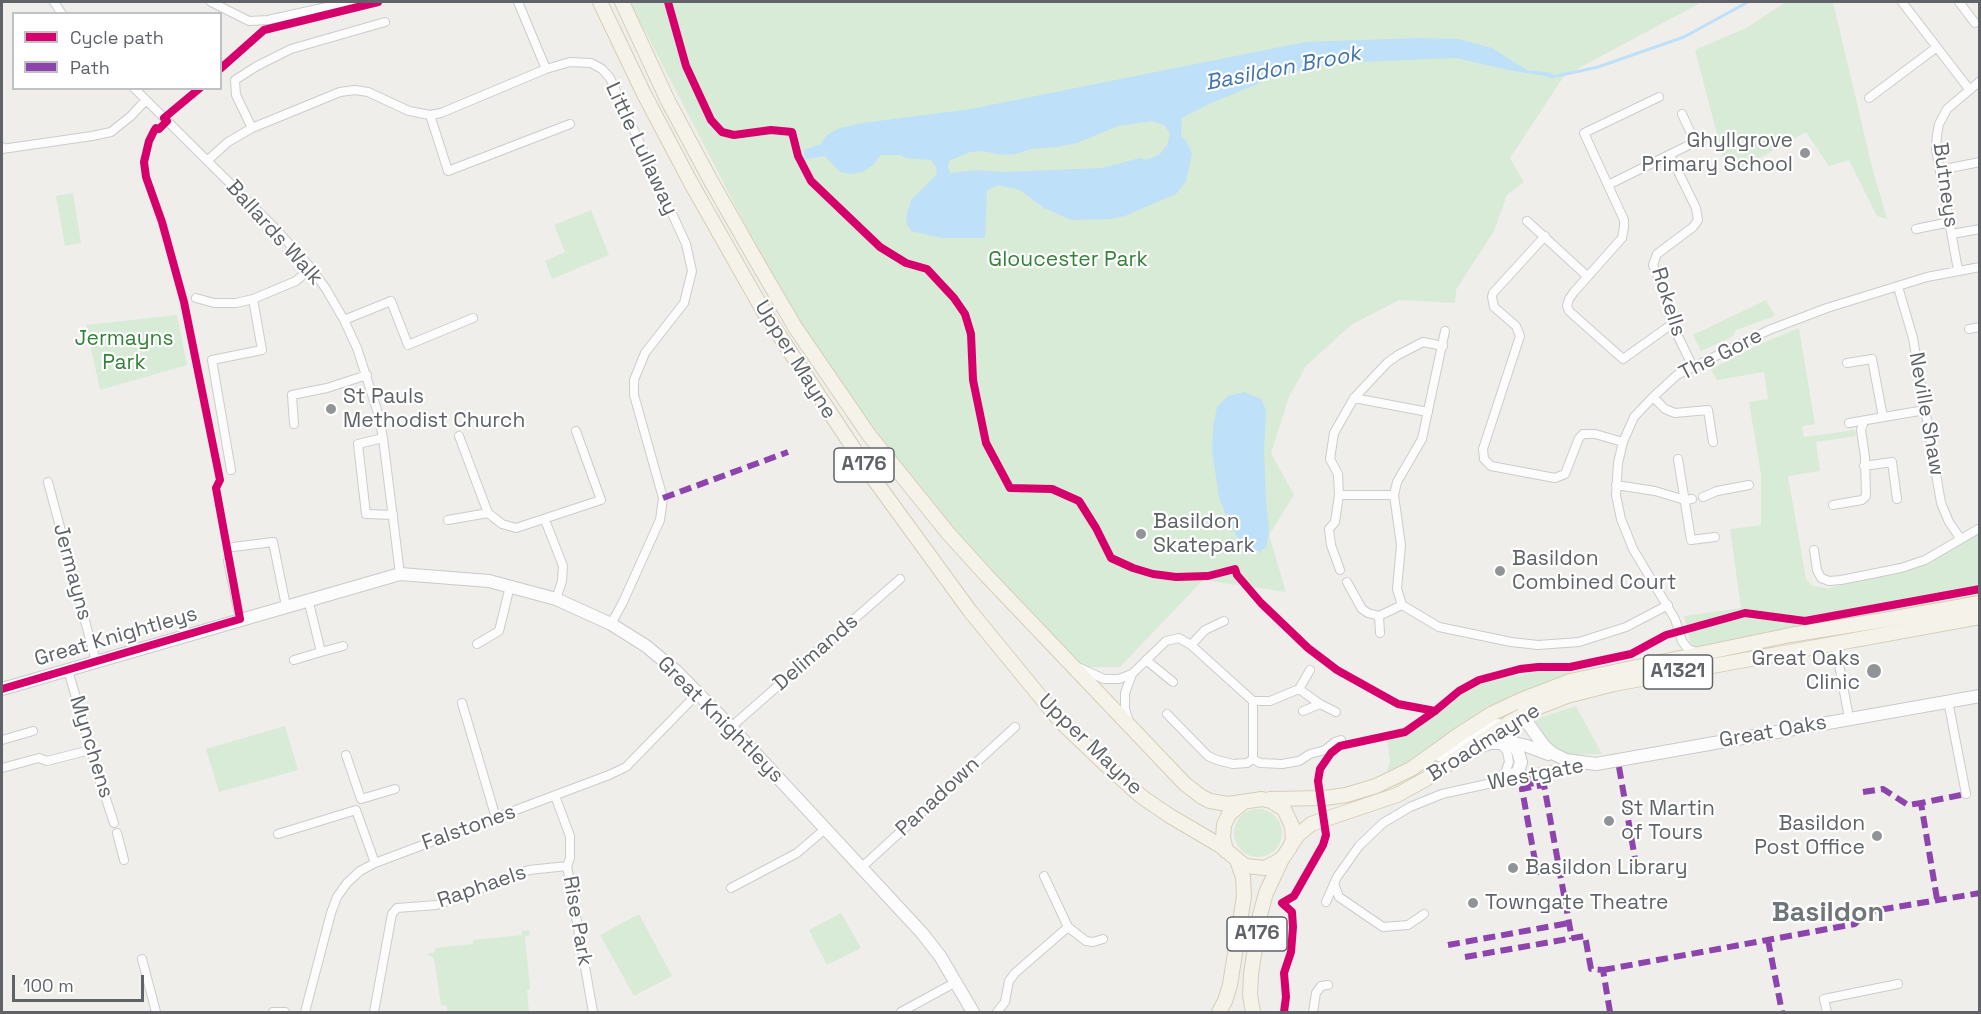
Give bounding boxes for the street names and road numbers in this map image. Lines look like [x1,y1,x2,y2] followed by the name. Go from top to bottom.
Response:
[599,79,683,219] street label: Little Lullaway
[1927,141,1963,229] street label: Butneys
[220,175,328,291] street label: Ballards Walk
[1645,264,1691,340] street label: Rokells
[749,296,841,424] street label: Upper Mayne
[1675,323,1767,387] street label: The Gore
[1903,350,1949,478] street label: Neville Shaw
[834,448,894,482] road number: A176
[47,521,97,623] street label: Jermayns
[32,602,200,672] street label: Great Knightleys
[768,609,864,697] street label: Delimands
[652,652,788,788] street label: Great Knightleys
[1644,655,1712,689] road number: A1321
[1033,689,1147,801] street label: Upper Mayne
[63,693,119,801] street label: Mynchens
[1423,698,1545,788] street label: Broadmayne
[1717,710,1829,754] street label: Great Oaks
[891,752,985,842] street label: Panadown
[1486,753,1586,797] street label: Westgate
[419,799,519,857] street label: Falstones
[434,860,530,914] street label: Raphaels
[557,874,597,968] street label: Rise Park
[1227,917,1287,951] road number: A176

